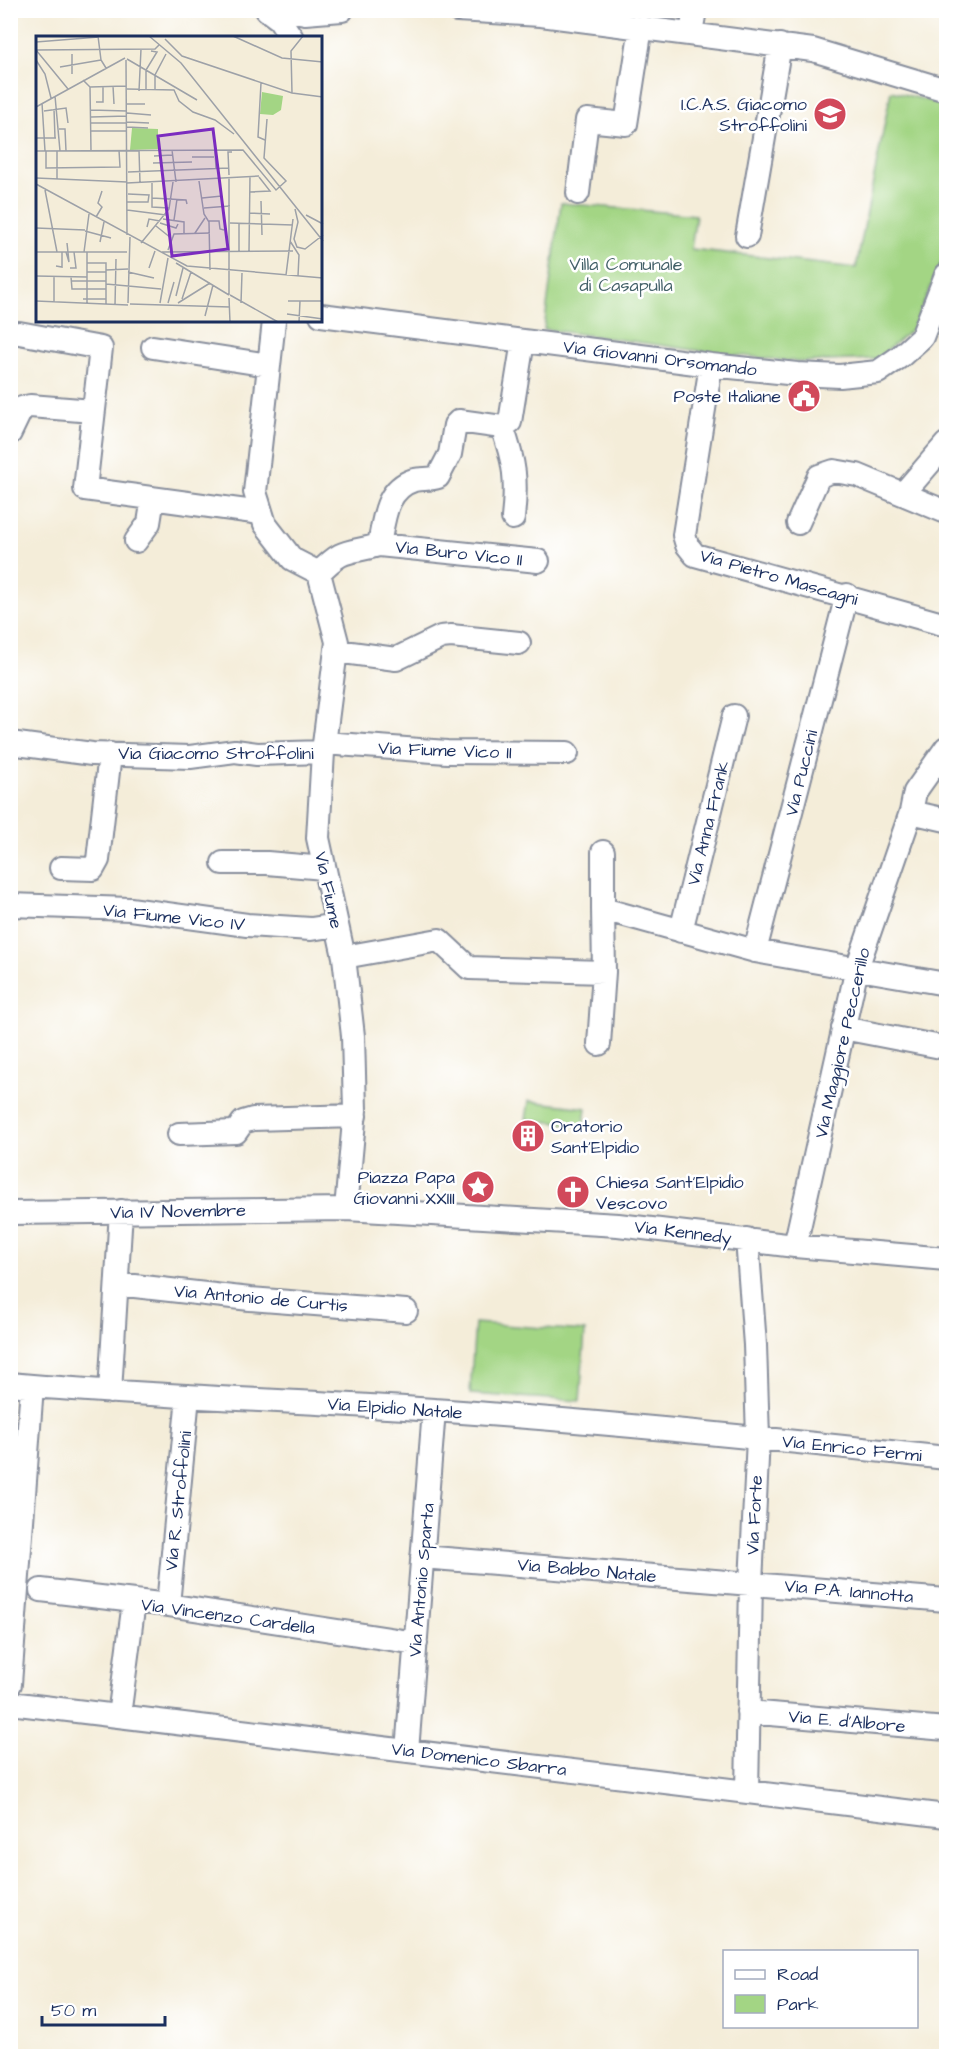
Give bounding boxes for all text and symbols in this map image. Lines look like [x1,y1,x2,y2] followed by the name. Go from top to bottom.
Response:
[36,36,322,322] inset map
[681,92,807,138] place label: I.C.A.S. Giacomo Stroffolini
[812,96,848,132] school or university icon: I.C.A.S. Giacomo Stroffolini
[570,252,683,298] park label: Villa Comunale di Casapulla
[562,334,758,383] street label: Via Giovanni Orsomando
[786,378,822,414] public building icon: Poste Italiane
[674,384,781,409] place label: Poste Italiane
[394,534,524,573] street label: Via Buro Vico II
[697,543,861,613] street label: Via Pietro Mascagni
[779,727,824,819] street label: Via Puccini
[378,736,512,765] street label: Via Fiume Vico II
[118,741,314,766] street label: Via Giacomo Stroffolini
[681,758,736,888] street label: Via Anna Frank
[308,849,349,931] street label: Via Fiume
[102,898,246,937] street label: Via Fiume Vico IV
[808,945,878,1141] street label: Via Maggiore Peccerillo
[551,1114,639,1160] place label: Oratorio Sant'Elpidio
[510,1118,546,1154] building icon: Oratorio Sant'Elpidio
[354,1165,455,1211] place label: Piazza Papa Giovanni XXIII
[460,1169,496,1205] place icon: Piazza Papa Giovanni XXIII
[596,1170,744,1216] place label: Chiesa Sant'Elpidio Vescovo
[555,1174,591,1210] church icon: Chiesa Sant'Elpidio Vescovo
[110,1198,246,1225] street label: Via IV Novembre
[633,1214,733,1252] street label: Via Kennedy
[173,1278,349,1319] street label: Via Antonio de Curtis
[327,1391,464,1426] street label: Via Elpidio Natale
[781,1429,923,1468] street label: Via Enrico Fermi
[159,1430,198,1572] street label: Via R. Stroffolini
[740,1474,769,1556] street label: Via Forte
[402,1502,441,1658] street label: Via Antonio Sparta
[516,1552,658,1589] street label: Via Babbo Natale
[783,1573,914,1610] street label: Via P.A. Iannotta
[139,1592,317,1641] street label: Via Vincenzo Cardella
[787,1704,907,1739] street label: Via E. d'Albore
[390,1736,568,1783] street label: Via Domenico Sbarra
[723,1950,918,2028] legend
[777,1962,818,1987] text: Road
[42,1989,165,2027] scale bar
[777,1992,819,2017] text: Park
[51,1998,96,2023] text: 50 m

